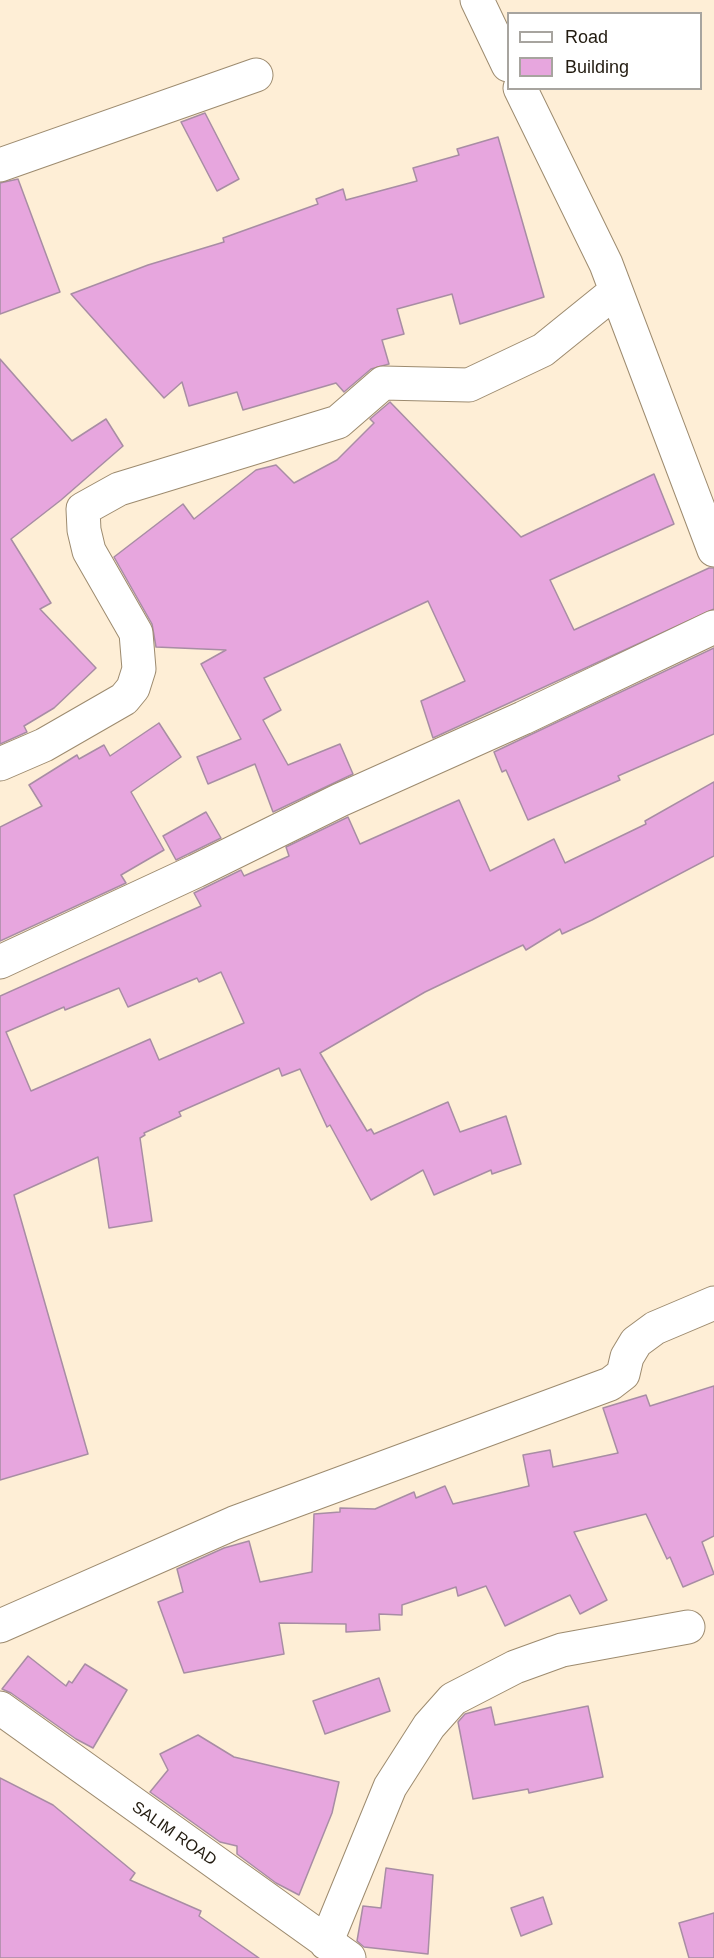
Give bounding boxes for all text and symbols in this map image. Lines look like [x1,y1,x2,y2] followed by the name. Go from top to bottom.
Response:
[507,12,702,90] legend
[565,27,608,47] text: Road
[565,57,629,77] text: Building
[128,1798,220,1870] street label: SALIM ROAD

